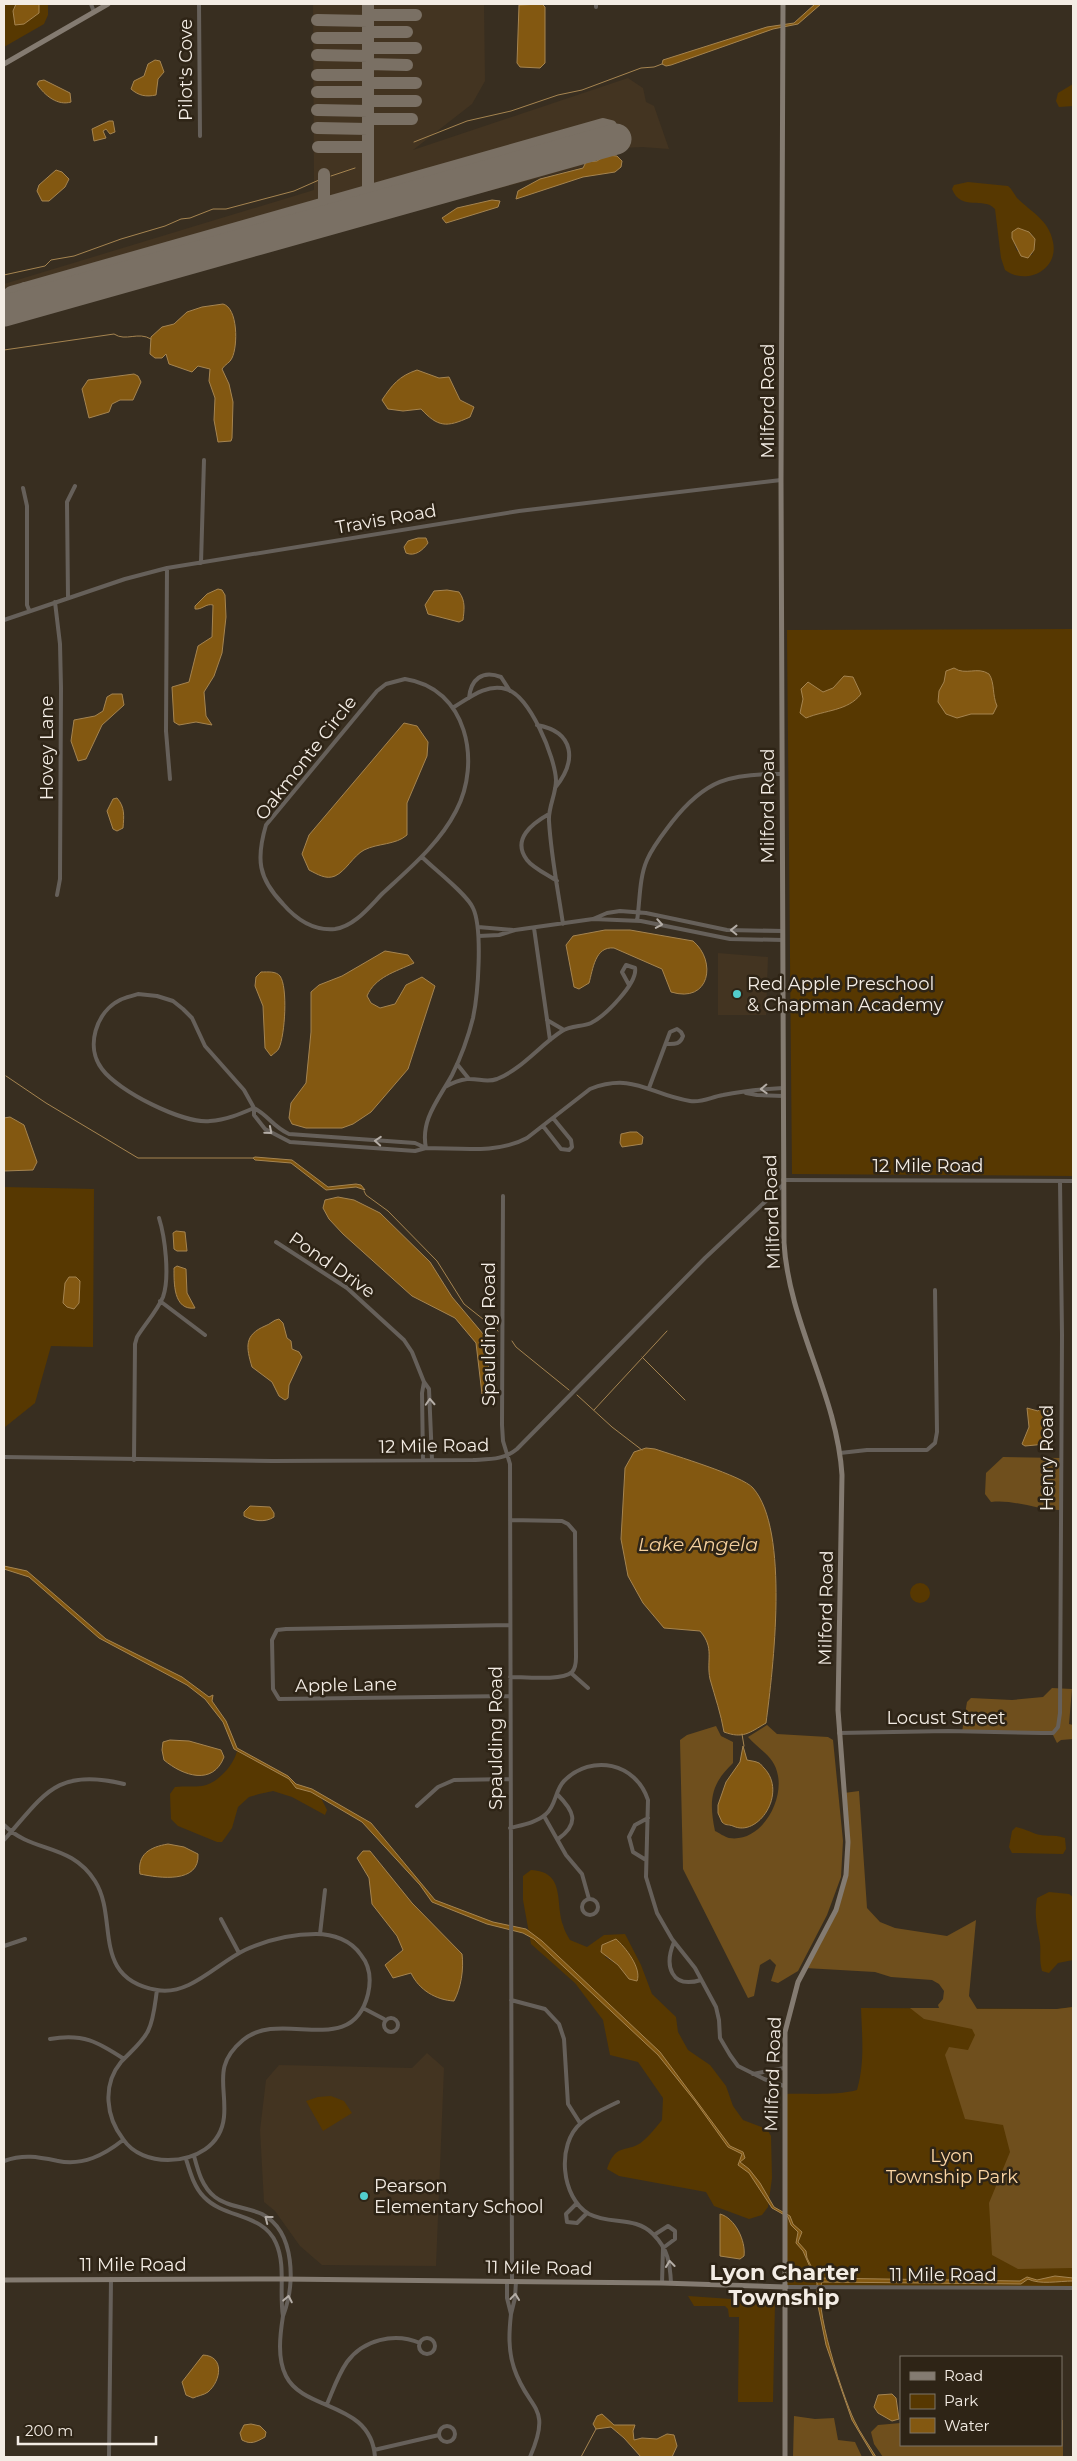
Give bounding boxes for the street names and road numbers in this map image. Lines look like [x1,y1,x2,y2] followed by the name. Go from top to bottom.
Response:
[175,19,197,121] street label: Pilot's Cove
[757,343,779,459] street label: Milford Road
[334,499,438,539] street label: Travis Road
[251,691,361,825] street label: Oakmonte Circle
[36,696,58,800] street label: Hovey Lane
[757,748,779,864] street label: Milford Road
[759,1154,785,1270] street label: Milford Road
[873,1155,983,1177] street label: 12 Mile Road
[285,1227,379,1303] street label: Pond Drive
[478,1262,500,1406] street label: Spaulding Road
[1036,1405,1058,1511] street label: Henry Road
[378,1434,490,1458] street label: 12 Mile Road
[814,1550,838,1666] street label: Milford Road
[485,1666,507,1810] street label: Spaulding Road
[295,1673,397,1697] street label: Apple Lane
[886,1707,1006,1729] street label: Locust Street
[760,2016,786,2132] street label: Milford Road
[79,2254,187,2276] street label: 11 Mile Road
[485,2256,593,2280] street label: 11 Mile Road
[889,2264,997,2286] street label: 11 Mile Road

